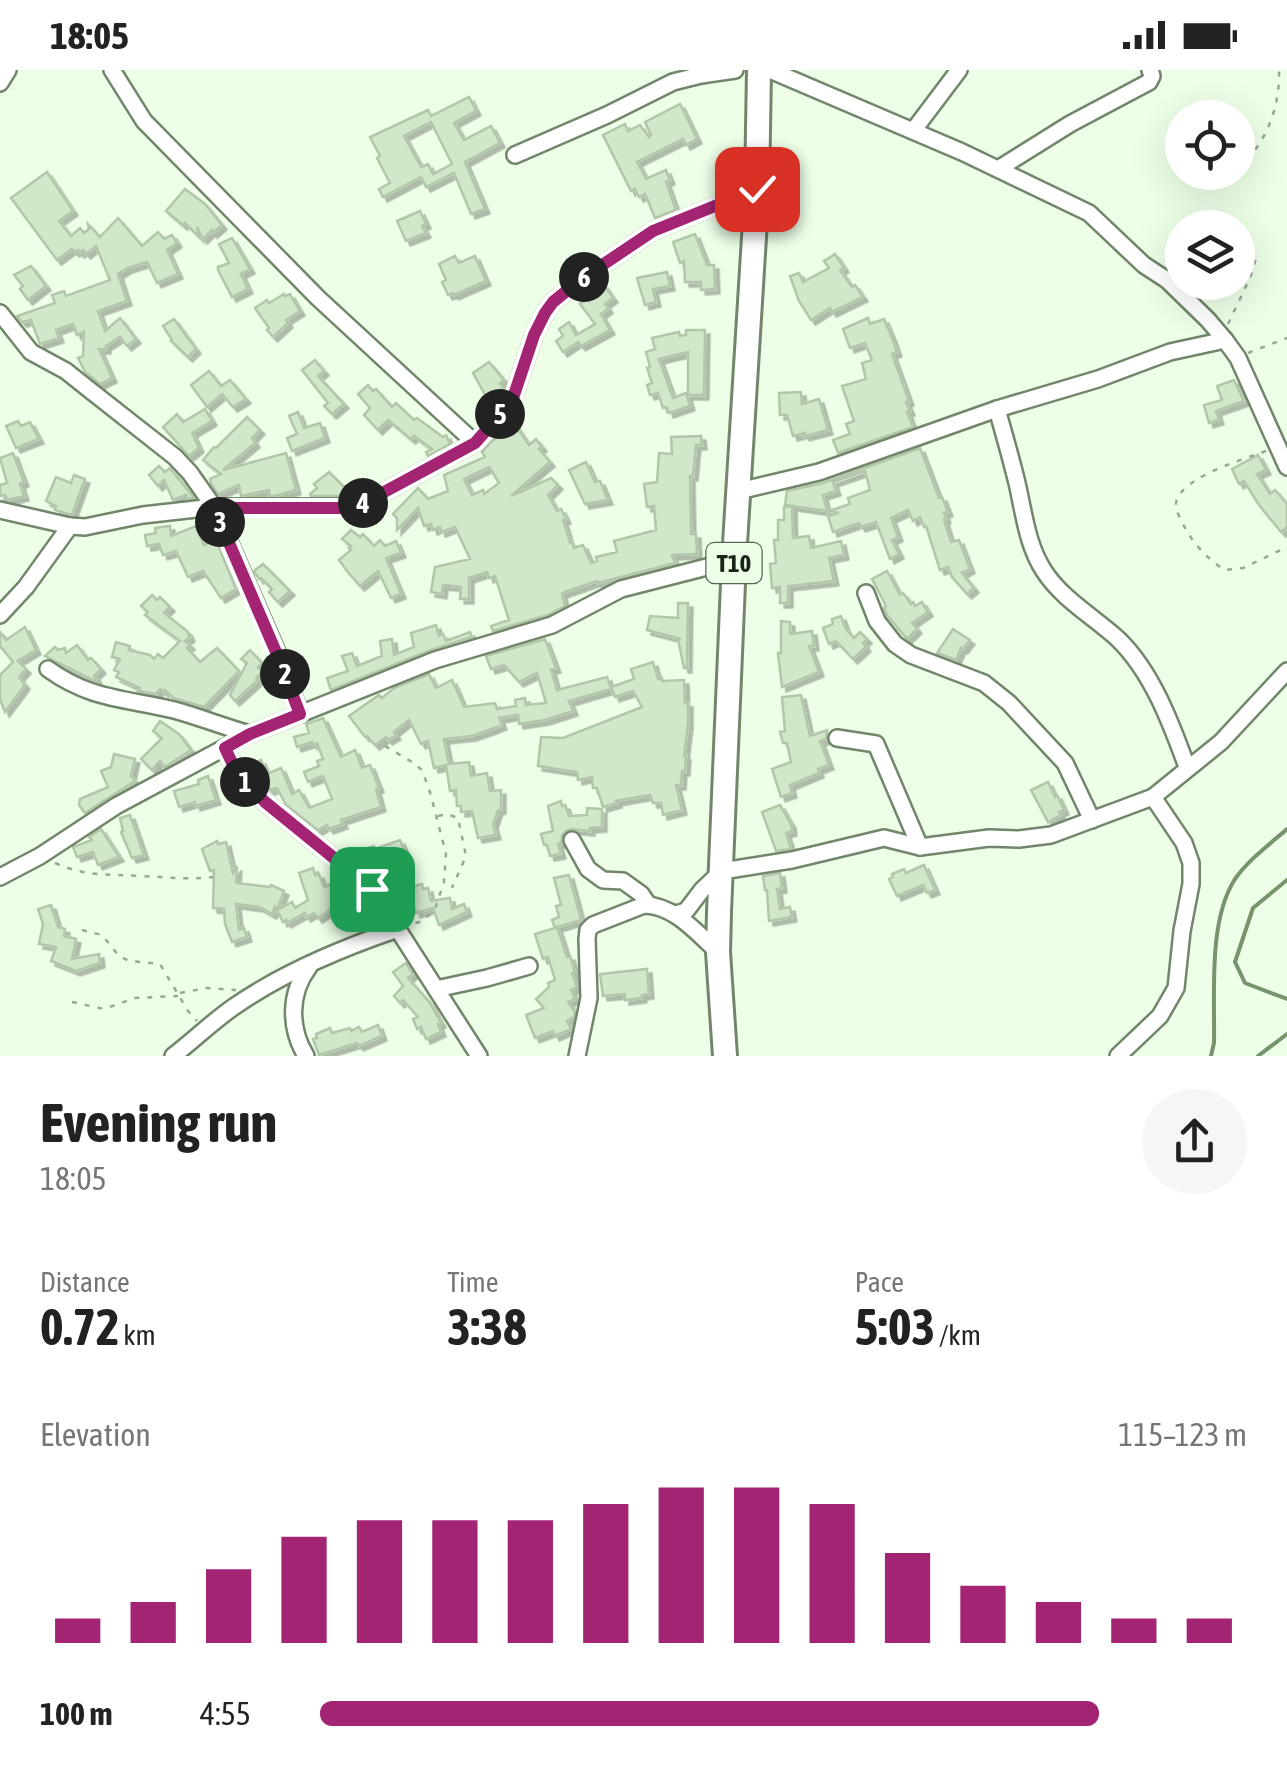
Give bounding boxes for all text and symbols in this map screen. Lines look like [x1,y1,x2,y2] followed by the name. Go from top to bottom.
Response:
[50,14,129,57] text: 18:05
[1165,100,1255,300] map controls
[1165,100,1255,190] button: locate
[715,147,800,232] pin
[730,162,785,217] icon: check
[1165,210,1255,300] button: layers
[559,252,609,302] pin: 6
[577,261,591,293] text: 6
[475,389,525,439] pin: 5
[493,398,507,430] text: 5
[338,478,388,528] pin: 4
[356,487,370,519] text: 4
[195,497,245,547] pin: 3
[213,506,227,538] text: 3
[706,543,762,583] road number: T10
[260,649,310,699] pin: 2
[278,658,292,690] text: 2
[220,757,270,807] pin: 1
[238,766,252,798] text: 1
[330,847,415,932] pin
[345,862,400,917] icon: arrive
[1142,1089,1247,1194] button: share
[40,1091,277,1154] text: Evening run
[40,1160,107,1197] text: 18:05
[40,1266,130,1298] text: Distance
[447,1266,498,1298] text: Time
[855,1266,904,1298] text: Pace
[40,1298,119,1356] text: 0.72
[447,1298,527,1356] text: 3:38
[855,1298,935,1356] text: 5:03
[119,1319,156,1351] text: km
[935,1319,981,1351] text: /km
[40,1416,151,1453] text: Elevation
[1118,1416,1247,1453] text: 115–123 m
[40,1695,113,1732] text: 100 m
[200,1695,251,1732] text: 4:55

